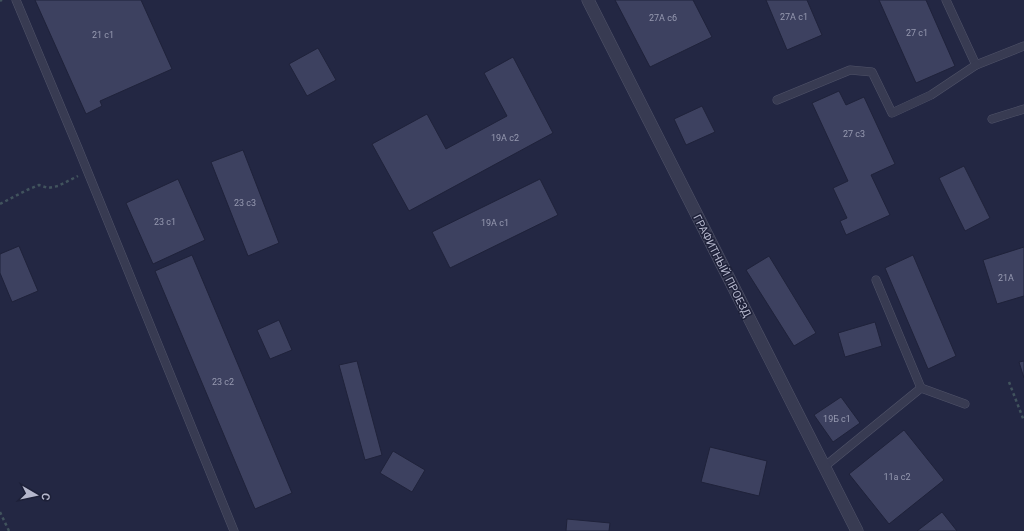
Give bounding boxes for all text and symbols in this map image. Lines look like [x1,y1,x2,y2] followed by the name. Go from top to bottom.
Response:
[780,12,808,22] house number: 27А с1
[649,13,677,23] house number: 27A с6
[906,28,928,38] house number: 27 с1
[92,30,114,40] house number: 21 с1
[843,129,865,139] house number: 27 с3
[491,133,519,143] house number: 19А с2
[234,198,256,208] house number: 23 с3
[690,212,754,320] street label: ГРАФИТНЫЙ ПРОЕЗД
[154,217,176,227] house number: 23 с1
[481,218,509,228] house number: 19А с1
[998,273,1014,283] house number: 21А
[212,377,234,387] house number: 23 с2
[823,414,851,424] house number: 19Б с1
[883,472,911,482] house number: 11а с2
[16,475,56,515] north arrow
[38,492,52,501] text: С

